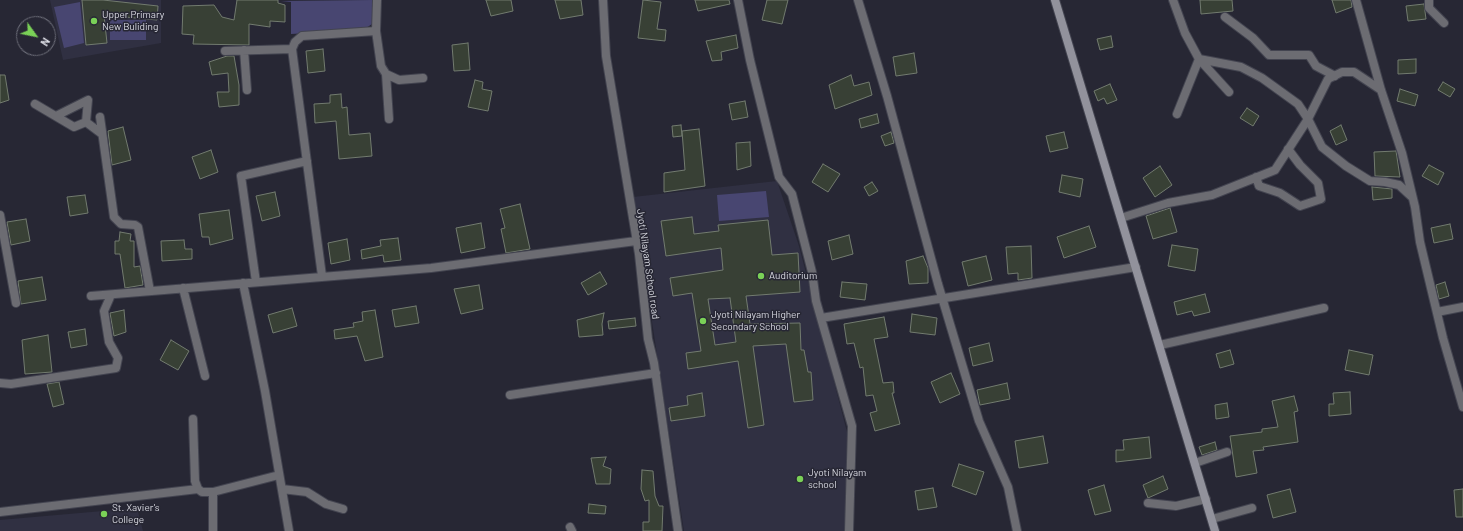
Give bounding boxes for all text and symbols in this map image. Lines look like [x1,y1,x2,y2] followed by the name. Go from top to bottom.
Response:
[102,9,164,32] place label: Upper Primary New Buliding
[16,16,56,56] north arrow
[89,16,99,26] marker: Upper Primary New Buliding
[38,36,53,49] text: N
[634,208,662,320] street label: Jyoti Nilayam School road
[769,270,817,282] place label: Auditorium
[756,271,766,281] marker: Auditorium
[711,309,800,332] place label: Jyoti Nilayam Higher Secondary School
[698,316,708,326] marker: Jyoti Nilayam Higher Secondary School
[808,467,866,490] place label: Jyoti Nilayam school
[795,474,805,484] marker: Jyoti Nilayam school
[112,502,160,526] place label: St. Xavier's College
[99,509,109,519] marker: St. Xavier's College

